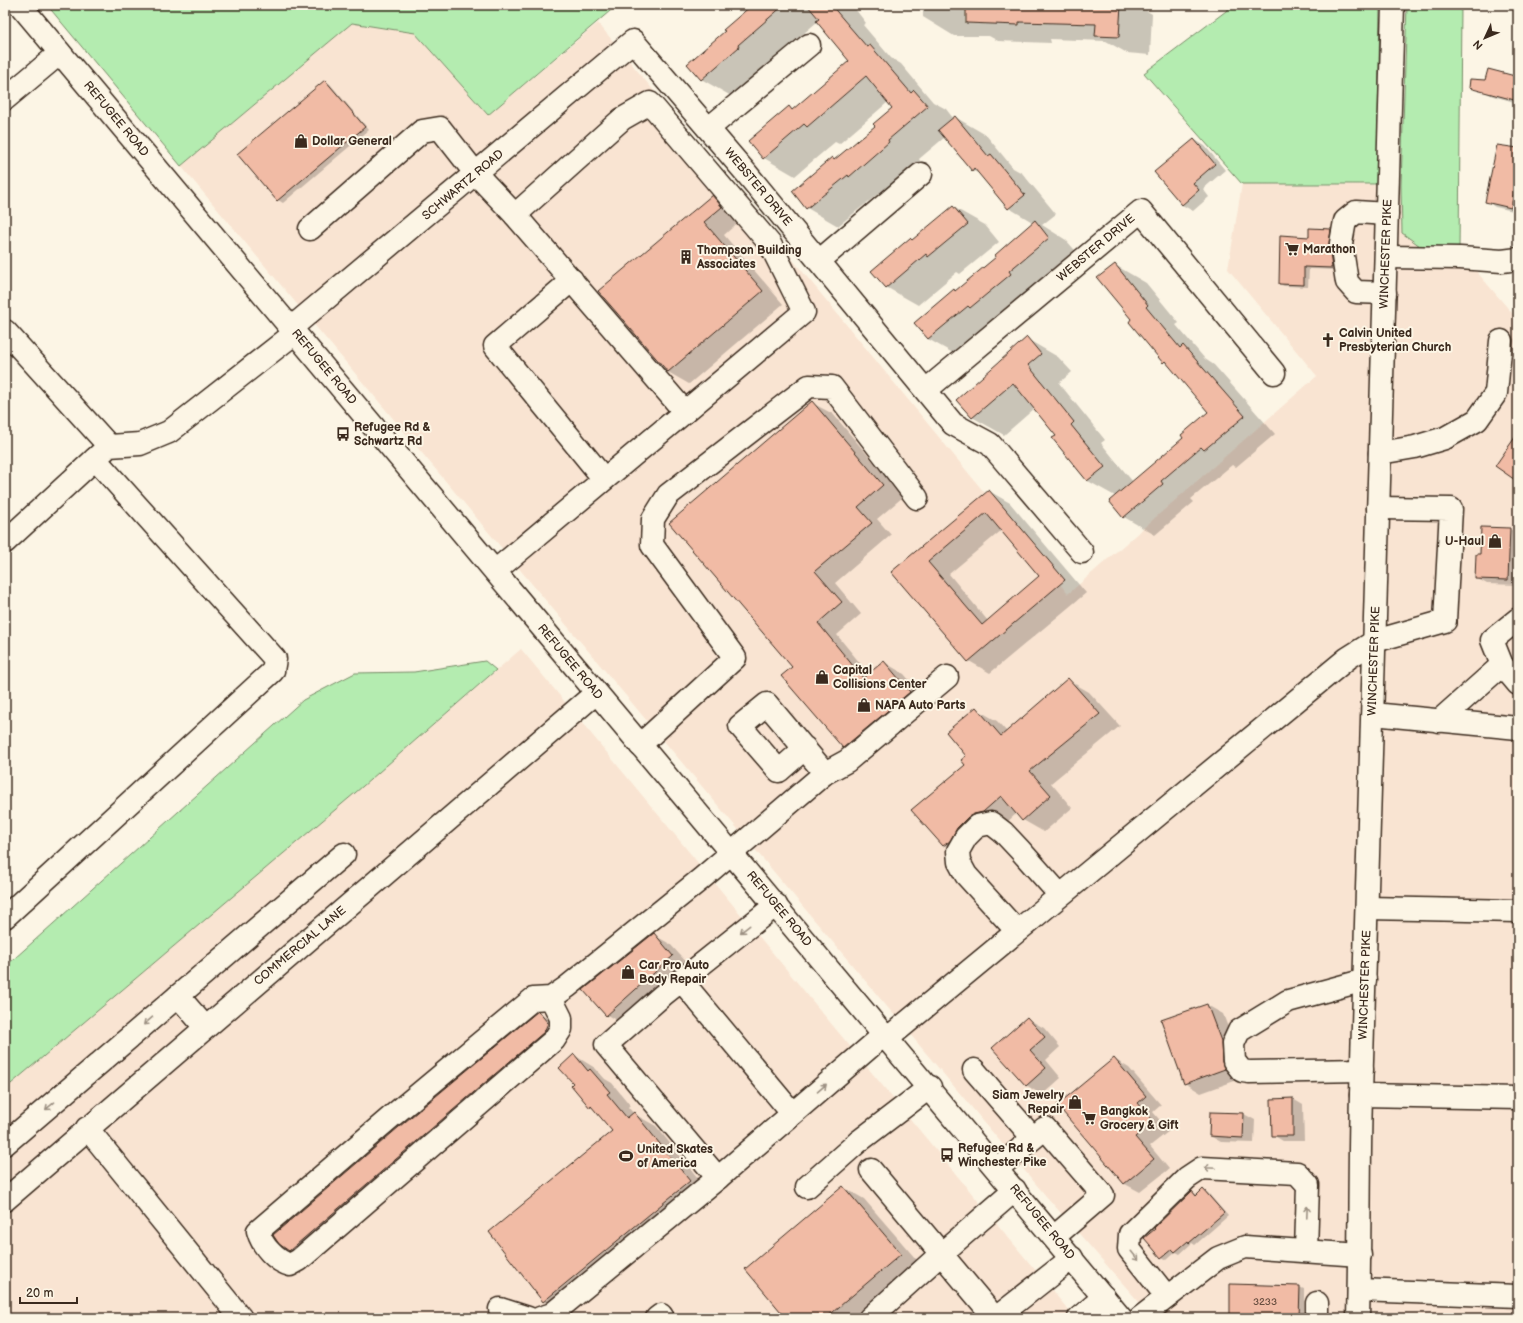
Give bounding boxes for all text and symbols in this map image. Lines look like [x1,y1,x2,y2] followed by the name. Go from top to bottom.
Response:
[1465,18,1505,58] north arrow
[1471,37,1486,52] text: N
[80,78,152,160] street label: REFUGEE ROAD
[293,133,309,149] shop icon: Dollar General
[312,134,392,149] place label: Dollar General
[721,145,795,229] street label: WEBSTER DRIVE
[419,146,507,223] street label: SCHWARTZ ROAD
[1377,199,1395,309] street label: WINCHESTER PIKE
[1054,211,1138,285] street label: WEBSTER DRIVE
[1284,241,1300,257] supermarket icon: Marathon
[1303,242,1356,257] place label: Marathon
[696,243,802,272] place label: Thompson Building Associates
[678,249,694,265] building icon: Thompson Building Associates
[288,326,360,408] street label: REFUGEE ROAD
[1339,326,1451,355] place label: Calvin United Presbyterian Church
[1320,332,1336,348] church icon: Calvin United Presbyterian Church
[354,420,431,449] place label: Refugee Rd & Schwartz Rd
[335,426,351,442] bus stop icon: Refugee Rd & Schwartz Rd
[1487,533,1503,549] shop icon: U-Haul
[1445,534,1484,549] place label: U-Haul
[1365,606,1383,716] street label: WINCHESTER PIKE
[534,621,606,703] street label: REFUGEE ROAD
[833,663,927,692] place label: Capital Collisions Center
[814,669,830,685] shop icon: Capital Collisions Center
[856,697,872,713] shop icon: NAPA Auto Parts
[875,698,965,713] place label: NAPA Auto Parts
[743,868,815,950] street label: REFUGEE ROAD
[251,903,349,989] street label: COMMERCIAL LANE
[740,925,751,933] one-way arrow
[1356,930,1374,1040] street label: WINCHESTER PIKE
[639,958,709,987] place label: Car Pro Auto Body Repair
[620,964,636,980] shop icon: Car Pro Auto Body Repair
[143,1017,154,1026] one-way arrow
[817,1083,827,1092] one-way arrow
[992,1088,1065,1117] place label: Siam Jewelry Repair
[1067,1094,1083,1110] shop icon: Siam Jewelry Repair
[44,1101,55,1110] one-way arrow
[1100,1104,1178,1133] place label: Bangkok Grocery & Gift
[1081,1110,1097,1126] supermarket icon: Bangkok Grocery & Gift
[958,1141,1046,1170] place label: Refugee Rd & Winchester Pike
[637,1142,713,1171] place label: United Skates of America
[939,1147,955,1163] bus stop icon: Refugee Rd & Winchester Pike
[618,1148,634,1164] sports icon: United Skates of America
[1204,1165,1217,1172] one-way arrow
[1006,1181,1078,1263] street label: REFUGEE ROAD
[1304,1206,1311,1219] one-way arrow
[1130,1251,1139,1262] one-way arrow
[20,1279,77,1305] scale bar
[26,1286,53,1301] text: 20 m
[1253,1296,1277,1308] house number: 3233

